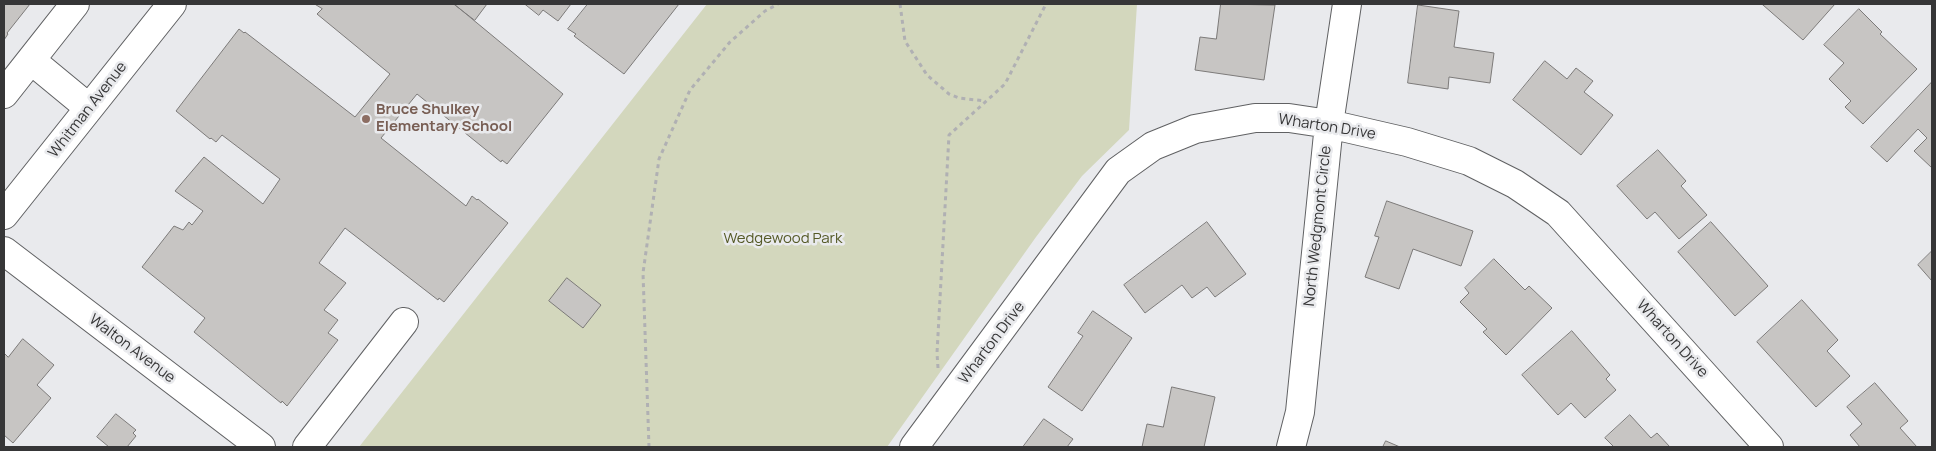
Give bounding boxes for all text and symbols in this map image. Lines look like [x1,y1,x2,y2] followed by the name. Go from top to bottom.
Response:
[45,58,131,162] street label: Whitman Avenue
[376,101,512,136] place label: Bruce Shulkey Elementary School
[1277,110,1377,144] street label: Wharton Drive
[360,113,372,125] marker: Bruce Shulkey Elementary School
[1301,145,1335,307] street label: North Wedgmont Circle
[724,230,842,248] park label: Wedgewood Park
[1632,296,1712,382] street label: Wharton Drive
[955,298,1029,388] street label: Wharton Drive
[85,311,179,387] street label: Walton Avenue

